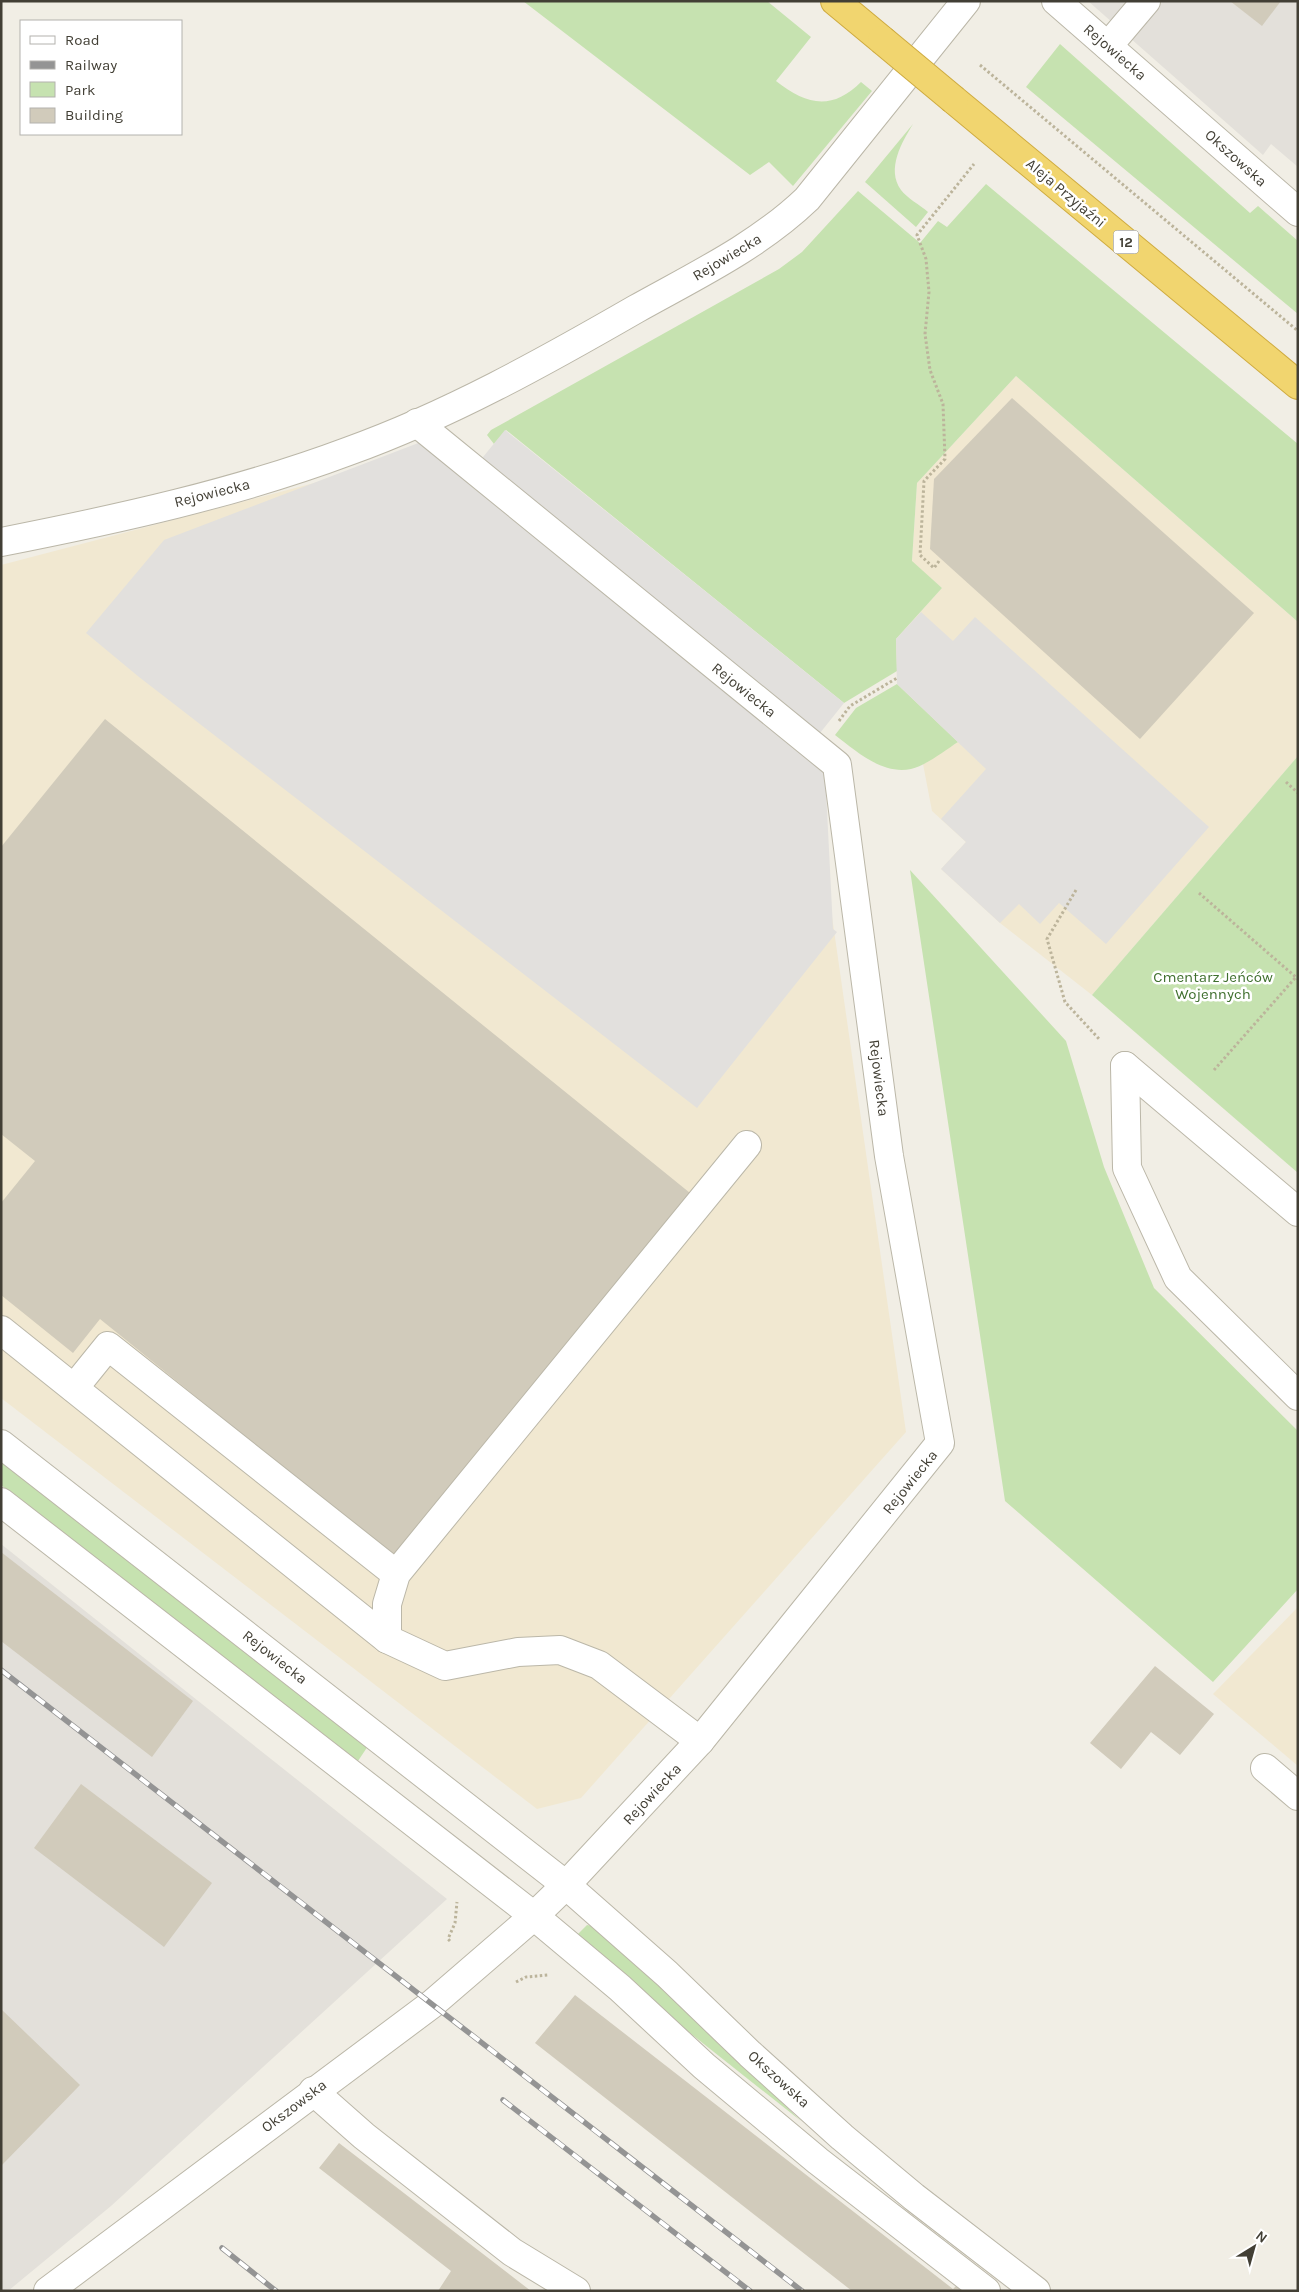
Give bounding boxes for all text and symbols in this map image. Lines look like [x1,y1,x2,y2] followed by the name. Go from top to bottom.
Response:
[20,20,182,135] legend
[1080,20,1150,84] street label: Rejowiecka
[65,31,100,49] text: Road
[65,56,117,74] text: Railway
[65,81,95,99] text: Park
[65,106,123,124] text: Building
[1201,126,1271,190] street label: Okszowska
[1022,154,1110,232] street label: Aleja Przyjaźni
[689,229,765,285] street label: Rejowiecka
[1114,230,1138,253] road number: 12
[172,475,252,511] street label: Rejowiecka
[708,659,780,721] street label: Rejowiecka
[1153,968,1273,1003] park label: Cmentarz Jeńców Wojennych
[865,1039,893,1117] street label: Rejowiecka
[879,1446,941,1518] street label: Rejowiecka
[239,1626,311,1688] street label: Rejowiecka
[619,1760,685,1828] street label: Rejowiecka
[744,2047,814,2111] street label: Okszowska
[258,2076,330,2136] street label: Okszowska
[1229,2222,1279,2272] north arrow
[1252,2227,1271,2247] text: N

